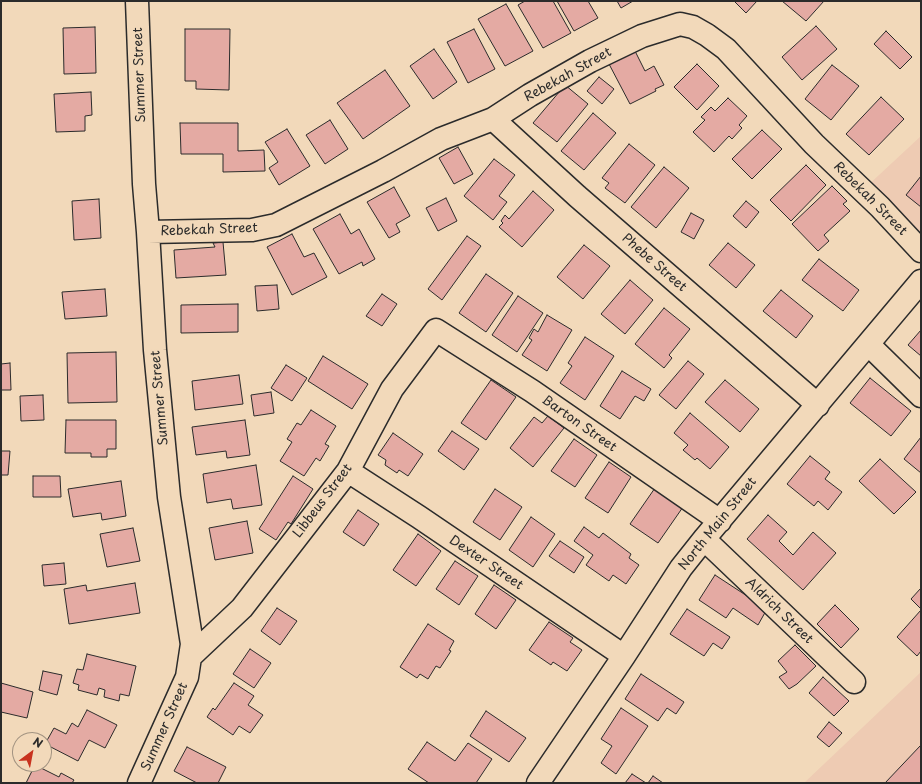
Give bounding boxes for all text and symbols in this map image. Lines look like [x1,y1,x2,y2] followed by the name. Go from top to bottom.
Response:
[131,27,149,123] street label: Summer Street
[522,45,614,105] street label: Rebekah Street
[830,159,910,239] street label: Rebekah Street
[160,221,258,239] street label: Rebekah Street
[619,231,689,295] street label: Phebe Street
[148,350,172,446] street label: Summer Street
[539,392,619,456] street label: Barton Street
[290,461,356,541] street label: Libbeus Street
[676,474,760,574] street label: North Main Street
[446,533,526,593] street label: Dexter Street
[742,575,816,647] street label: Aldrich Street
[138,680,192,774] street label: Summer Street
[12,732,52,772] north arrow
[30,733,46,752] text: N

